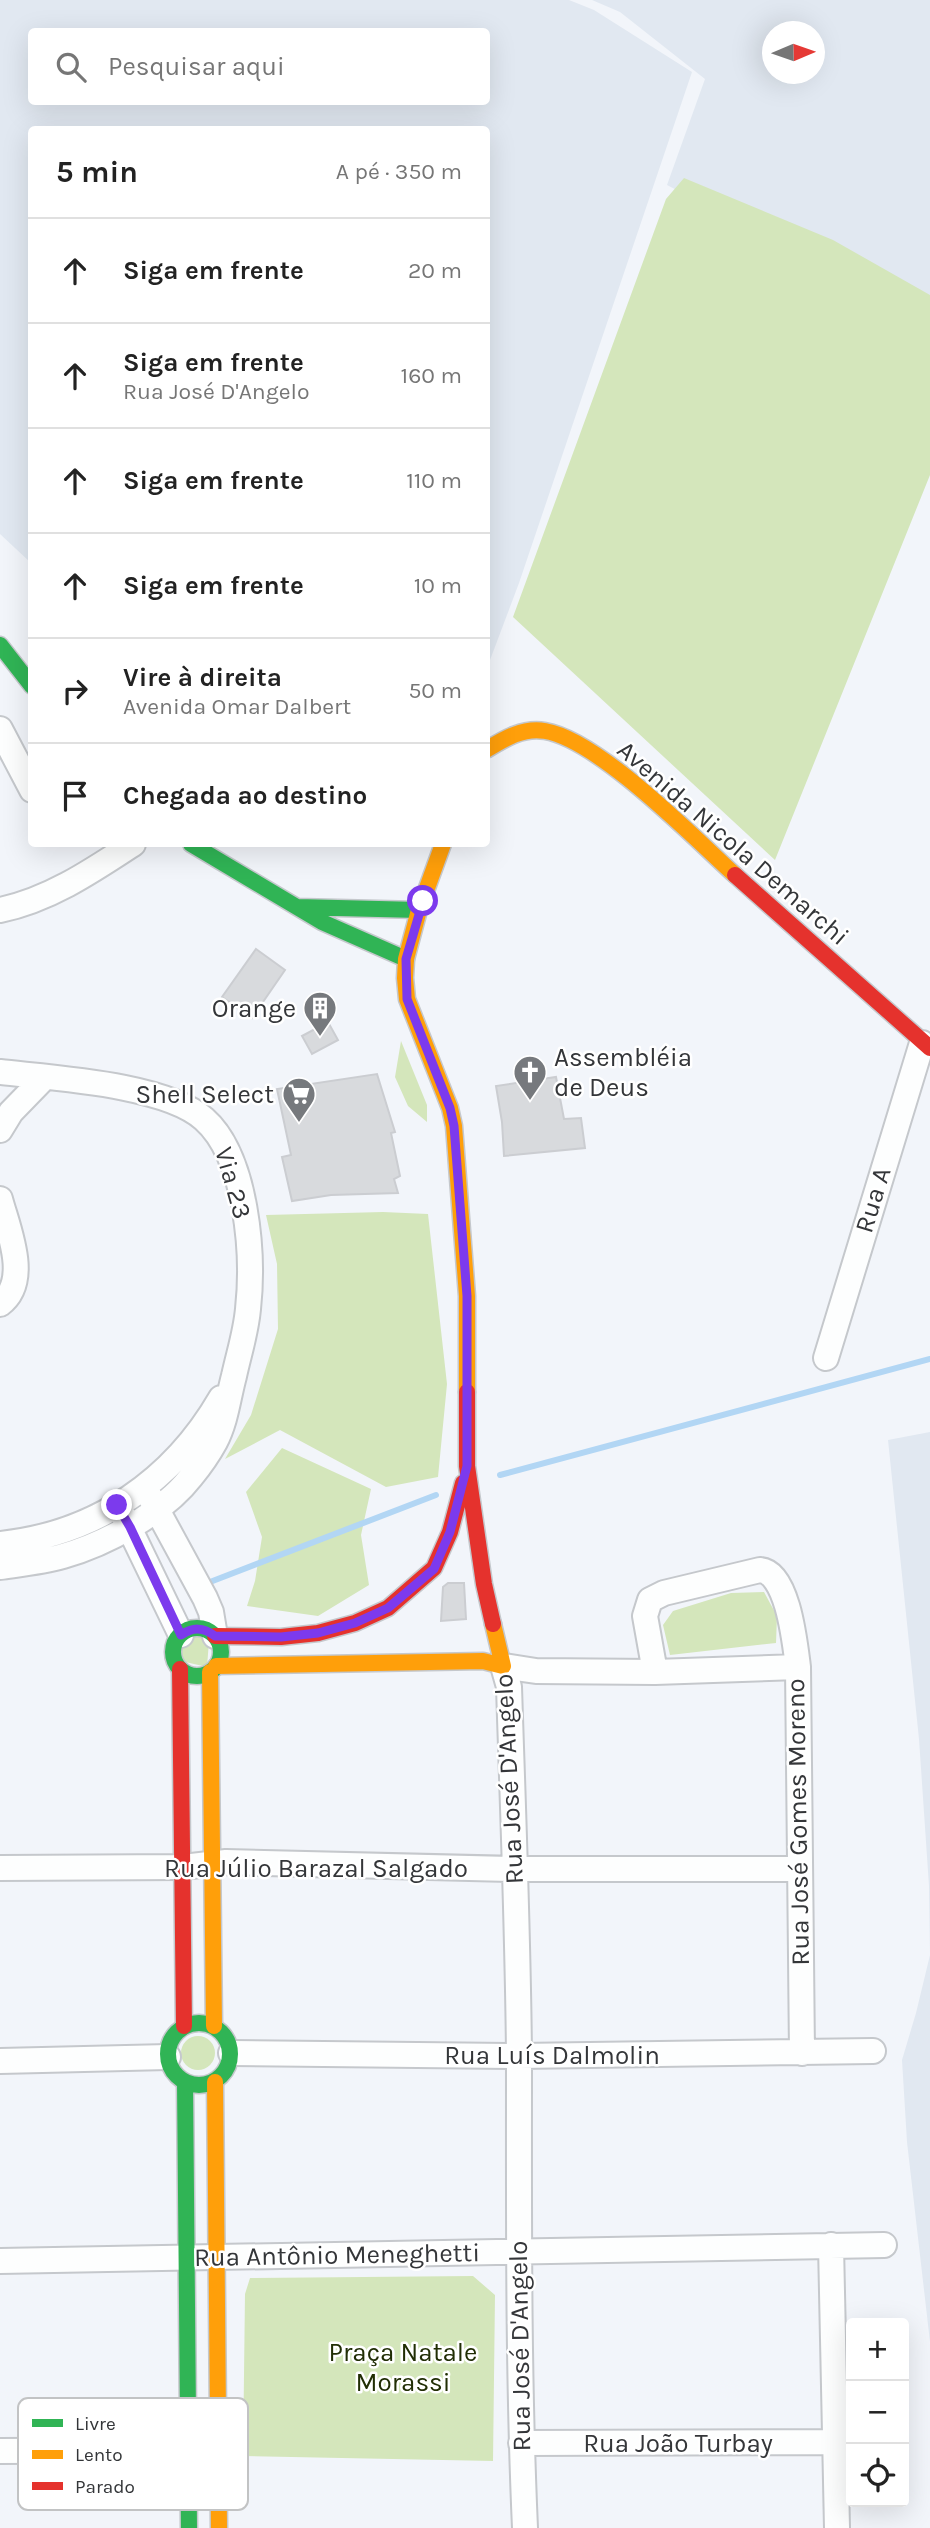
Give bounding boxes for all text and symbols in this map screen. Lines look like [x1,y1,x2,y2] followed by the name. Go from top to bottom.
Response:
[762,21,825,84] north arrow
[28,28,490,105] search box
[52,48,90,86] icon: search
[108,51,285,82] text: Pesquisar aqui
[56,154,138,190] text: 5 min
[336,158,462,185] text: A pé · 350 m
[56,252,94,290] icon: ahead
[123,255,304,286] text: Siga em frente
[408,257,462,284] text: 20 m
[123,347,304,378] text: Siga em frente
[56,357,94,395] icon: ahead
[401,362,462,389] text: 160 m
[123,378,310,405] text: Rua José D'Angelo
[56,462,94,500] icon: ahead
[123,465,304,496] text: Siga em frente
[406,467,462,494] text: 110 m
[56,567,94,605] icon: ahead
[123,570,304,601] text: Siga em frente
[414,572,462,599] text: 10 m
[123,662,282,693] text: Vire à direita
[56,672,94,710] icon: right
[408,677,462,704] text: 50 m
[123,693,351,720] text: Avenida Omar Dalbert
[611,734,855,952] street label: Avenida Nicola Demarchi
[56,777,94,815] icon: arrive
[123,780,367,811] text: Chegada ao destino
[407,885,438,916] route start
[301,989,339,1038] building icon: Orange
[212,993,296,1024] place label: Orange
[554,1042,692,1103] place label: Assembléia de Deus
[511,1053,549,1102] church icon: Assembléia de Deus
[280,1075,318,1124] supermarket icon: Shell Select
[136,1079,274,1110] place label: Shell Select
[208,1144,258,1222] street label: Via 23
[848,1163,898,1237] street label: Rua A
[101,1489,132,1520] route end
[488,1673,530,1885] street label: Rua José D'Angelo
[780,1678,816,1966] street label: Rua José Gomes Moreno
[164,1853,468,1884] street label: Rua Júlio Barazal Salgado
[444,2040,660,2071] street label: Rua Luís Dalmolin
[194,2237,480,2273] street label: Rua Antônio Meneghetti
[503,2240,537,2452] street label: Rua José D'Angelo
[846,2318,909,2507] map controls
[846,2318,909,2381] button: +
[329,2337,477,2398] park label: Praça Natale Morassi
[846,2381,909,2444] button: −
[18,2398,248,2510] legend
[75,2413,116,2435] text: Livre
[583,2428,773,2459] street label: Rua João Turbay
[75,2444,123,2466] text: Lento
[846,2444,909,2507] button: locate
[75,2476,135,2498] text: Parado

